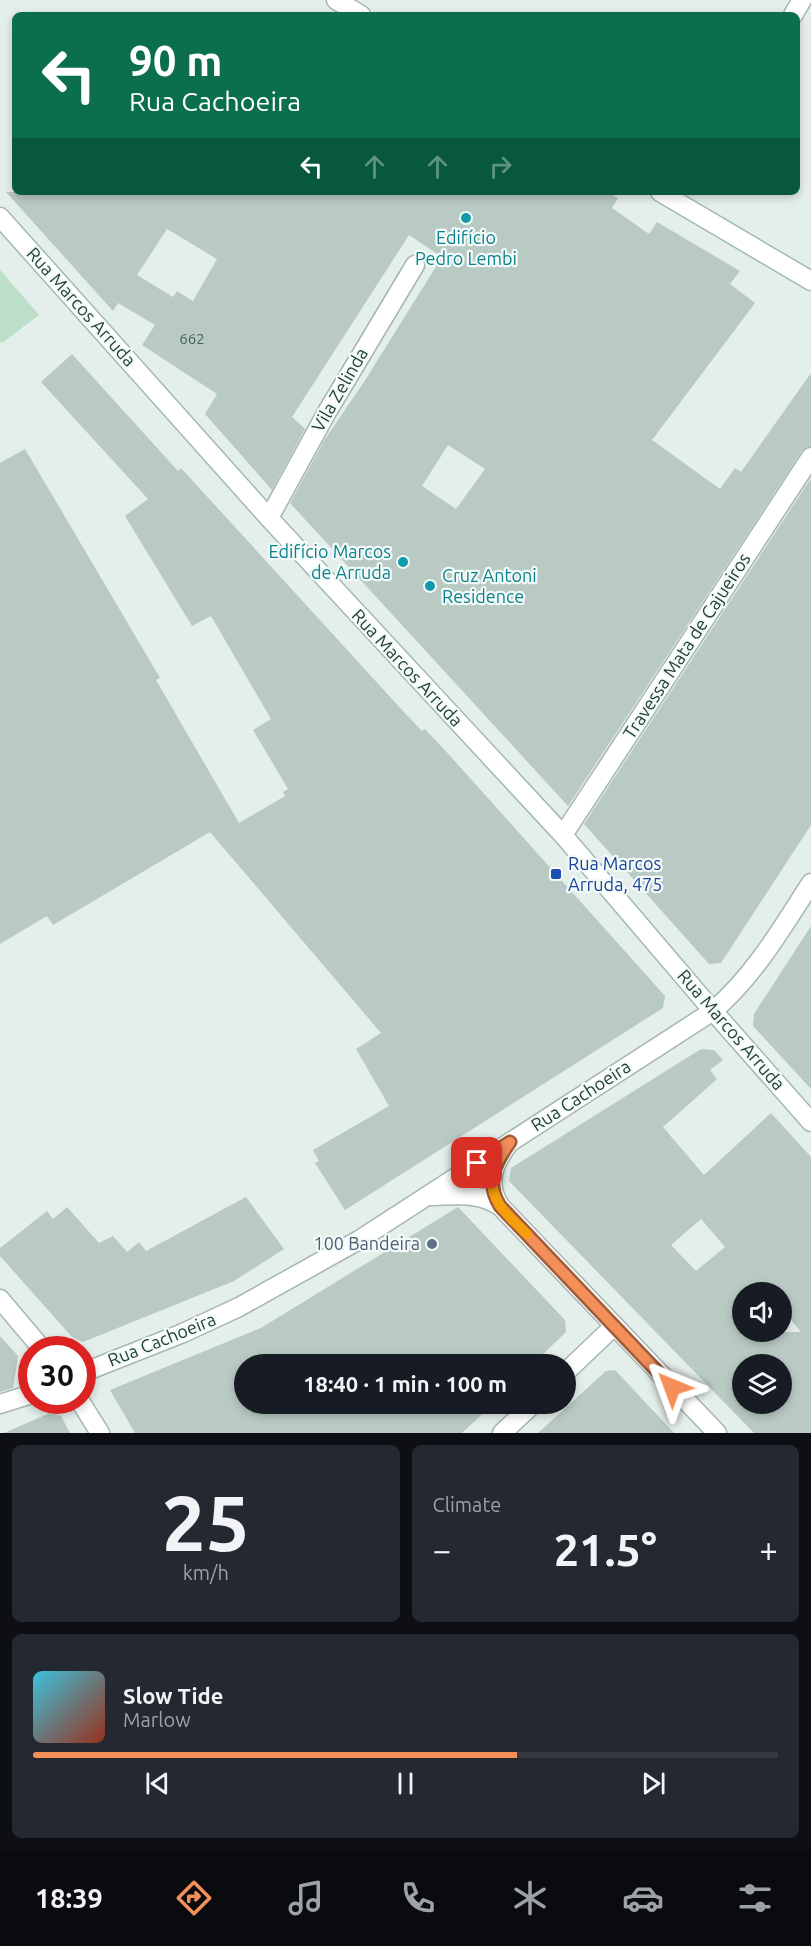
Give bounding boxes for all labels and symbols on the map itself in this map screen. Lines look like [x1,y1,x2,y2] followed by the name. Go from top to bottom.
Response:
[459,211,473,225] marker: Edifício Pedro Lembi
[415,227,517,268] place label: Edifício Pedro Lembi
[23,243,140,370] street label: Rua Marcos Arruda
[179,330,205,347] house number: 662
[307,344,371,435] street label: Vila Zelinda
[269,541,391,582] place label: Edifício Marcos de Arruda
[619,549,754,742] street label: Travessa Mata de Cajueiros
[396,555,410,569] marker: Edifício Marcos de Arruda
[442,565,537,606] place label: Cruz Antoni Residence
[423,579,437,593] marker: Cruz Antoni Residence
[348,605,467,730] street label: Rua Marcos Arruda
[568,853,662,894] place label: Rua Marcos Arruda, 475
[549,867,563,881] marker: Rua Marcos Arruda, 475
[674,965,789,1094] street label: Rua Marcos Arruda
[527,1056,634,1135] street label: Rua Cachoeira
[451,1137,502,1188] pin
[314,1233,420,1253] place label: 100 Bandeira
[425,1237,439,1251] marker: 100 Bandeira
[105,1308,219,1370] street label: Rua Cachoeira
[18,1336,96,1414] speed limit sign: 30
[640,1355,704,1419] position arrow

